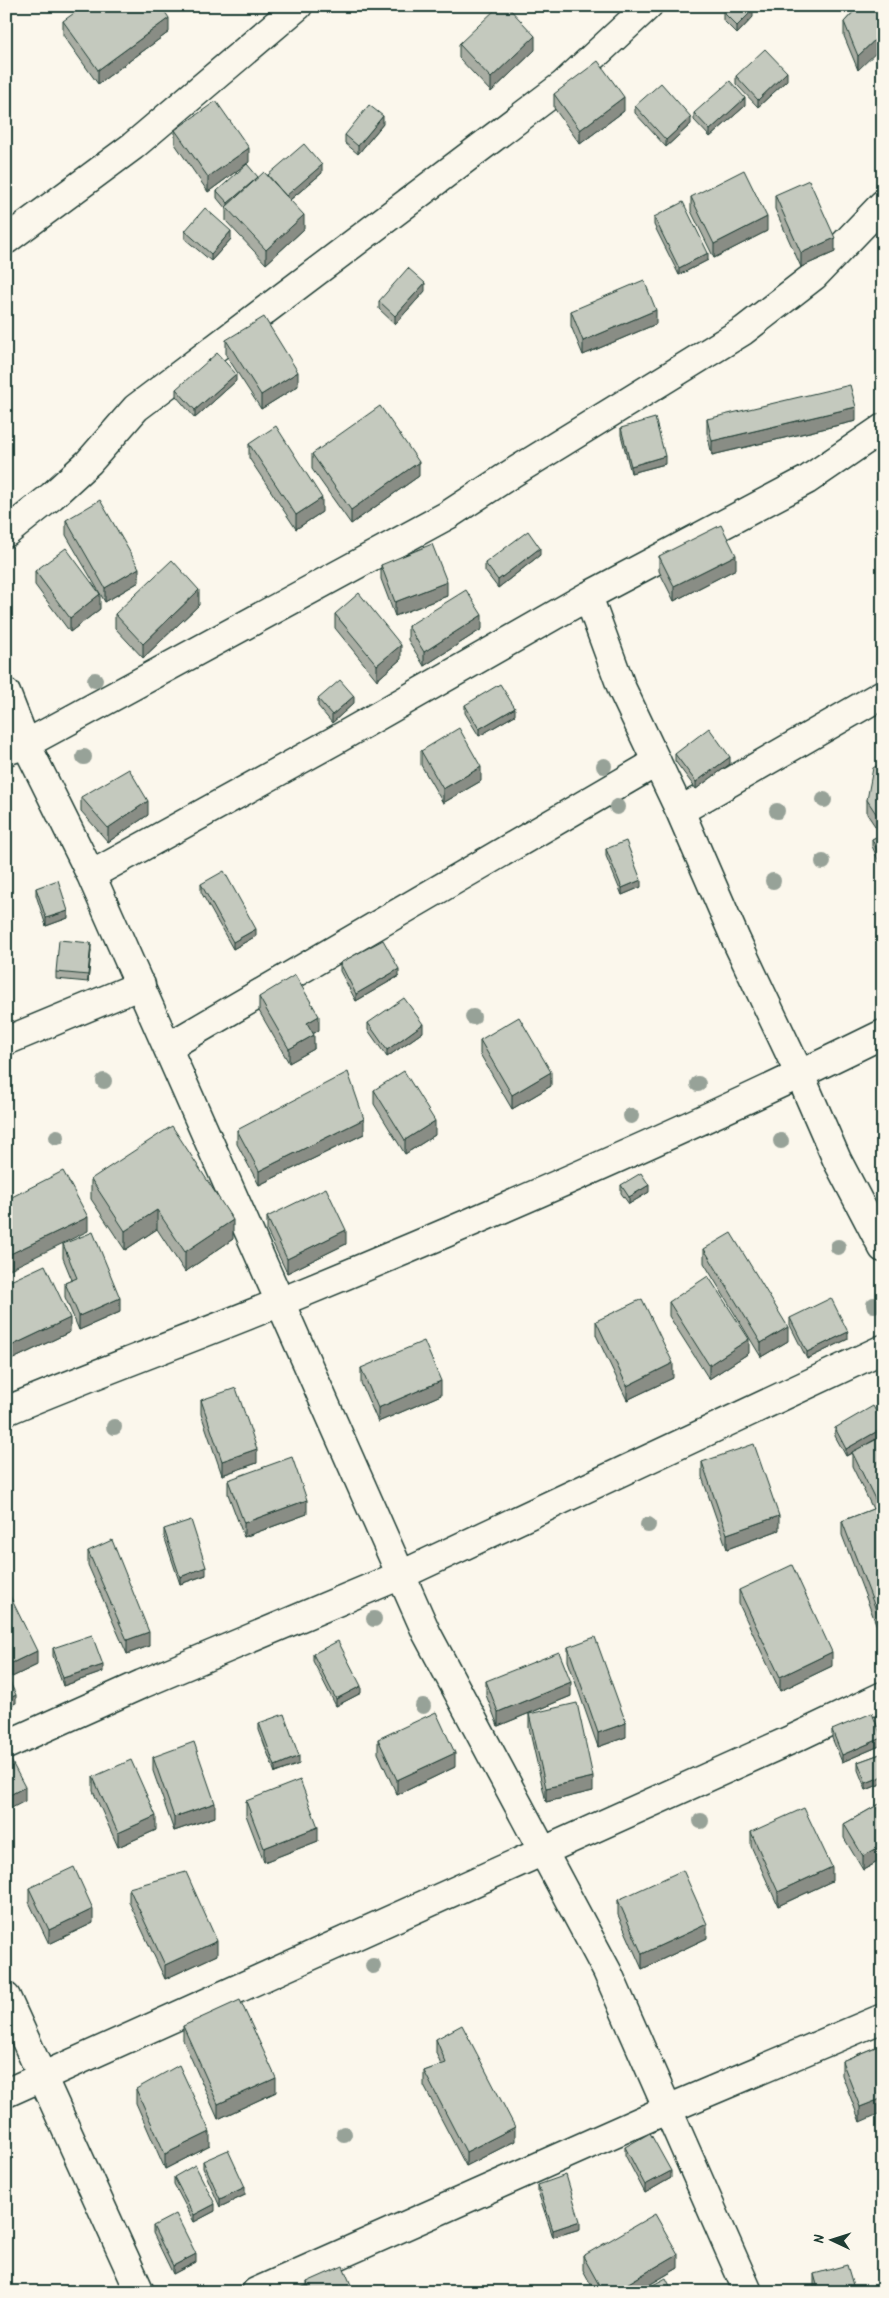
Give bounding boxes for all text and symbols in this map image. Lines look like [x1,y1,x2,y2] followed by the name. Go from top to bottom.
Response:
[806,2216,856,2266] north arrow
[809,2234,831,2244] text: N

